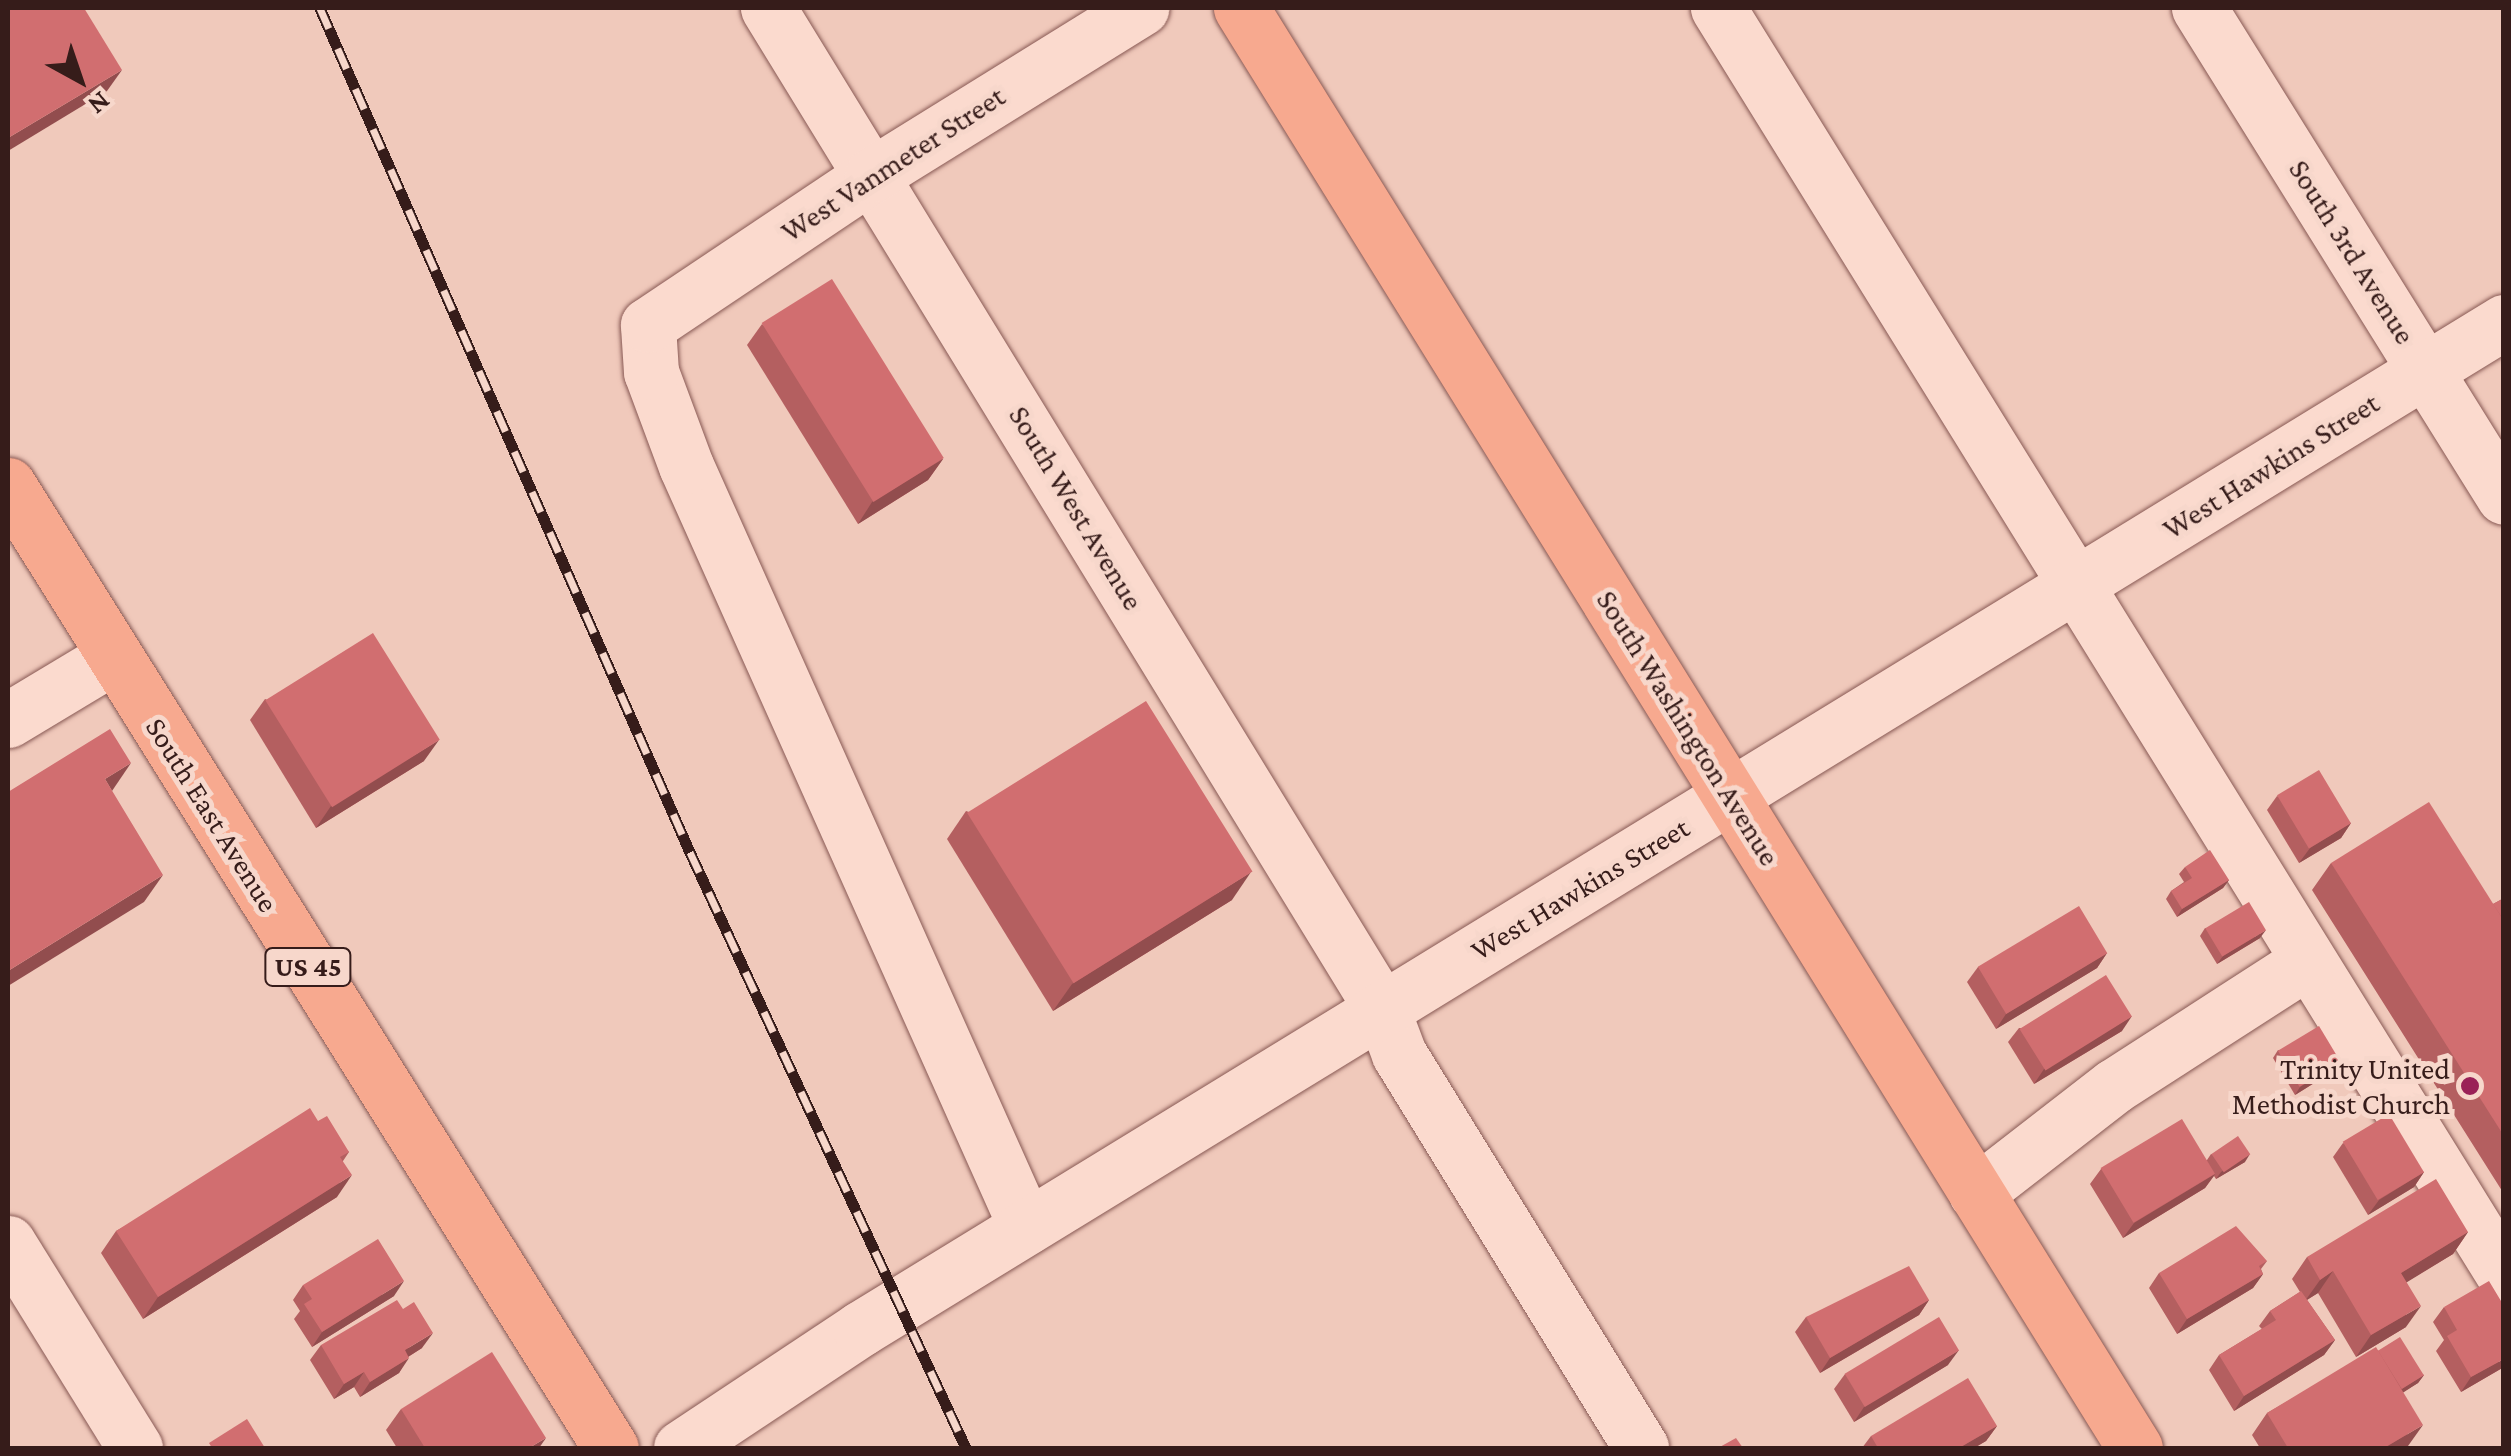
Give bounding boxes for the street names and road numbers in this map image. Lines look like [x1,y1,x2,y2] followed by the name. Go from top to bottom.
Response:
[774,78,1012,250] street label: West Vanmeter Street
[2281,153,2423,351] street label: South 3rd Avenue
[2156,385,2386,547] street label: West Hawkins Street
[1001,399,1151,617] street label: South West Avenue
[1589,584,1787,872] street label: South Washington Avenue
[138,711,286,919] street label: South East Avenue
[1464,810,1696,968] street label: West Hawkins Street
[263,944,353,990] road number: US 45

